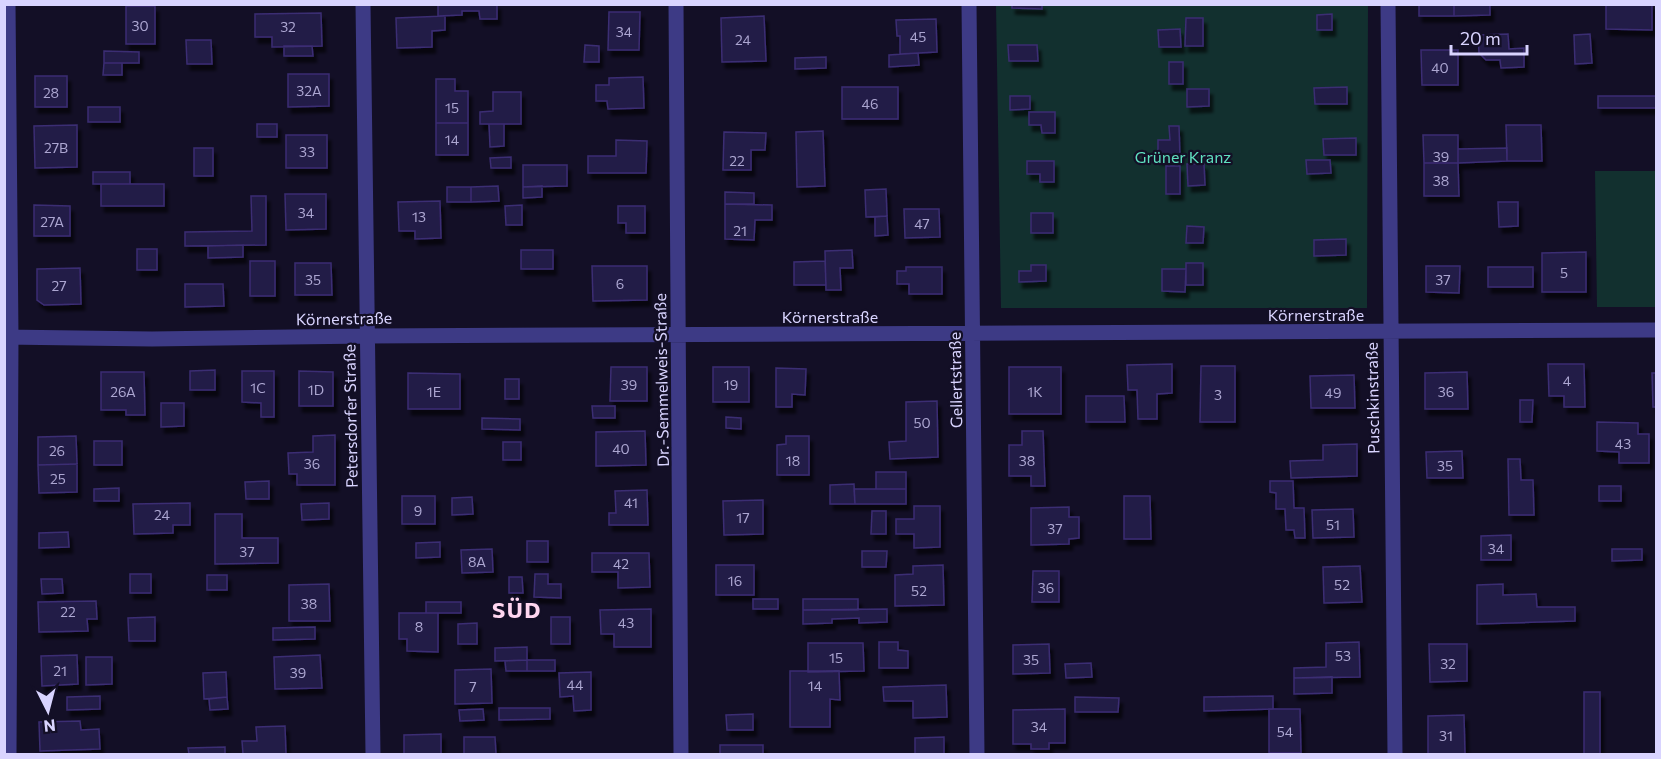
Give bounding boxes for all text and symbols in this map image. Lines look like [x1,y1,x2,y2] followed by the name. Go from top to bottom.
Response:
[131,17,149,34] house number: 30
[280,18,296,35] house number: 32
[1451,18,1528,56] scale bar
[616,23,633,40] house number: 34
[1460,27,1501,49] text: 20 m
[910,28,926,45] house number: 45
[735,31,752,48] house number: 24
[1431,59,1449,76] house number: 40
[296,82,322,99] house number: 32A
[43,84,59,101] house number: 28
[862,95,878,112] house number: 46
[445,99,459,116] house number: 15
[445,131,460,148] house number: 14
[44,139,68,156] house number: 27B
[299,143,315,160] house number: 33
[1135,147,1231,166] park label: Grüner Kranz
[1433,148,1449,165] house number: 39
[729,152,745,169] house number: 22
[1433,172,1449,189] house number: 38
[298,204,315,221] house number: 34
[412,208,426,225] house number: 13
[40,213,64,230] house number: 27A
[914,215,930,232] house number: 47
[733,222,747,239] house number: 21
[1560,264,1568,281] house number: 5
[305,271,321,288] house number: 35
[1435,271,1451,288] house number: 37
[616,275,624,292] house number: 6
[51,277,67,294] house number: 27
[650,293,672,467] street label: Dr.-Semmelweis-Straße
[1268,305,1364,324] street label: Körnerstraße
[782,307,878,326] street label: Körnerstraße
[296,308,392,328] street label: Körnerstraße
[945,332,965,428] street label: Gellertstraße
[1362,342,1382,454] street label: Puschkinstraße
[339,344,361,488] street label: Petersdorfer Straße
[1563,372,1572,389] house number: 4
[621,376,637,393] house number: 39
[724,376,738,393] house number: 19
[250,379,266,396] house number: 1C
[308,381,324,398] house number: 1D
[110,383,136,400] house number: 26A
[427,383,441,400] house number: 1E
[1027,383,1043,400] house number: 1K
[1438,383,1454,400] house number: 36
[1325,384,1341,401] house number: 49
[1214,386,1222,403] house number: 3
[913,414,931,431] house number: 50
[1615,435,1631,452] house number: 43
[612,440,630,457] house number: 40
[49,442,65,459] house number: 26
[786,452,800,469] house number: 18
[1019,452,1035,469] house number: 38
[304,455,320,472] house number: 36
[1437,457,1453,474] house number: 35
[50,470,66,487] house number: 25
[624,494,638,511] house number: 41
[414,502,422,519] house number: 9
[154,506,171,523] house number: 24
[736,509,750,526] house number: 17
[1326,516,1340,533] house number: 51
[1047,520,1063,537] house number: 37
[1488,540,1505,557] house number: 34
[239,543,255,560] house number: 37
[468,553,486,570] house number: 8A
[613,555,629,572] house number: 42
[728,572,742,589] house number: 16
[1334,576,1350,593] house number: 52
[1038,579,1054,596] house number: 36
[911,582,927,599] house number: 52
[301,595,317,612] house number: 38
[492,596,542,623] district label: SÜD
[60,603,76,620] house number: 22
[618,614,634,631] house number: 43
[415,618,423,635] house number: 8
[1335,647,1351,664] house number: 53
[829,649,843,666] house number: 15
[1023,651,1039,668] house number: 35
[1440,655,1456,672] house number: 32
[53,662,67,679] house number: 21
[290,664,306,681] house number: 39
[567,676,584,693] house number: 44
[808,677,823,694] house number: 14
[469,678,477,695] house number: 7
[18,681,78,741] north arrow
[43,716,57,736] text: N
[1031,718,1048,735] house number: 34
[1277,723,1294,740] house number: 54
[1439,727,1453,744] house number: 31

